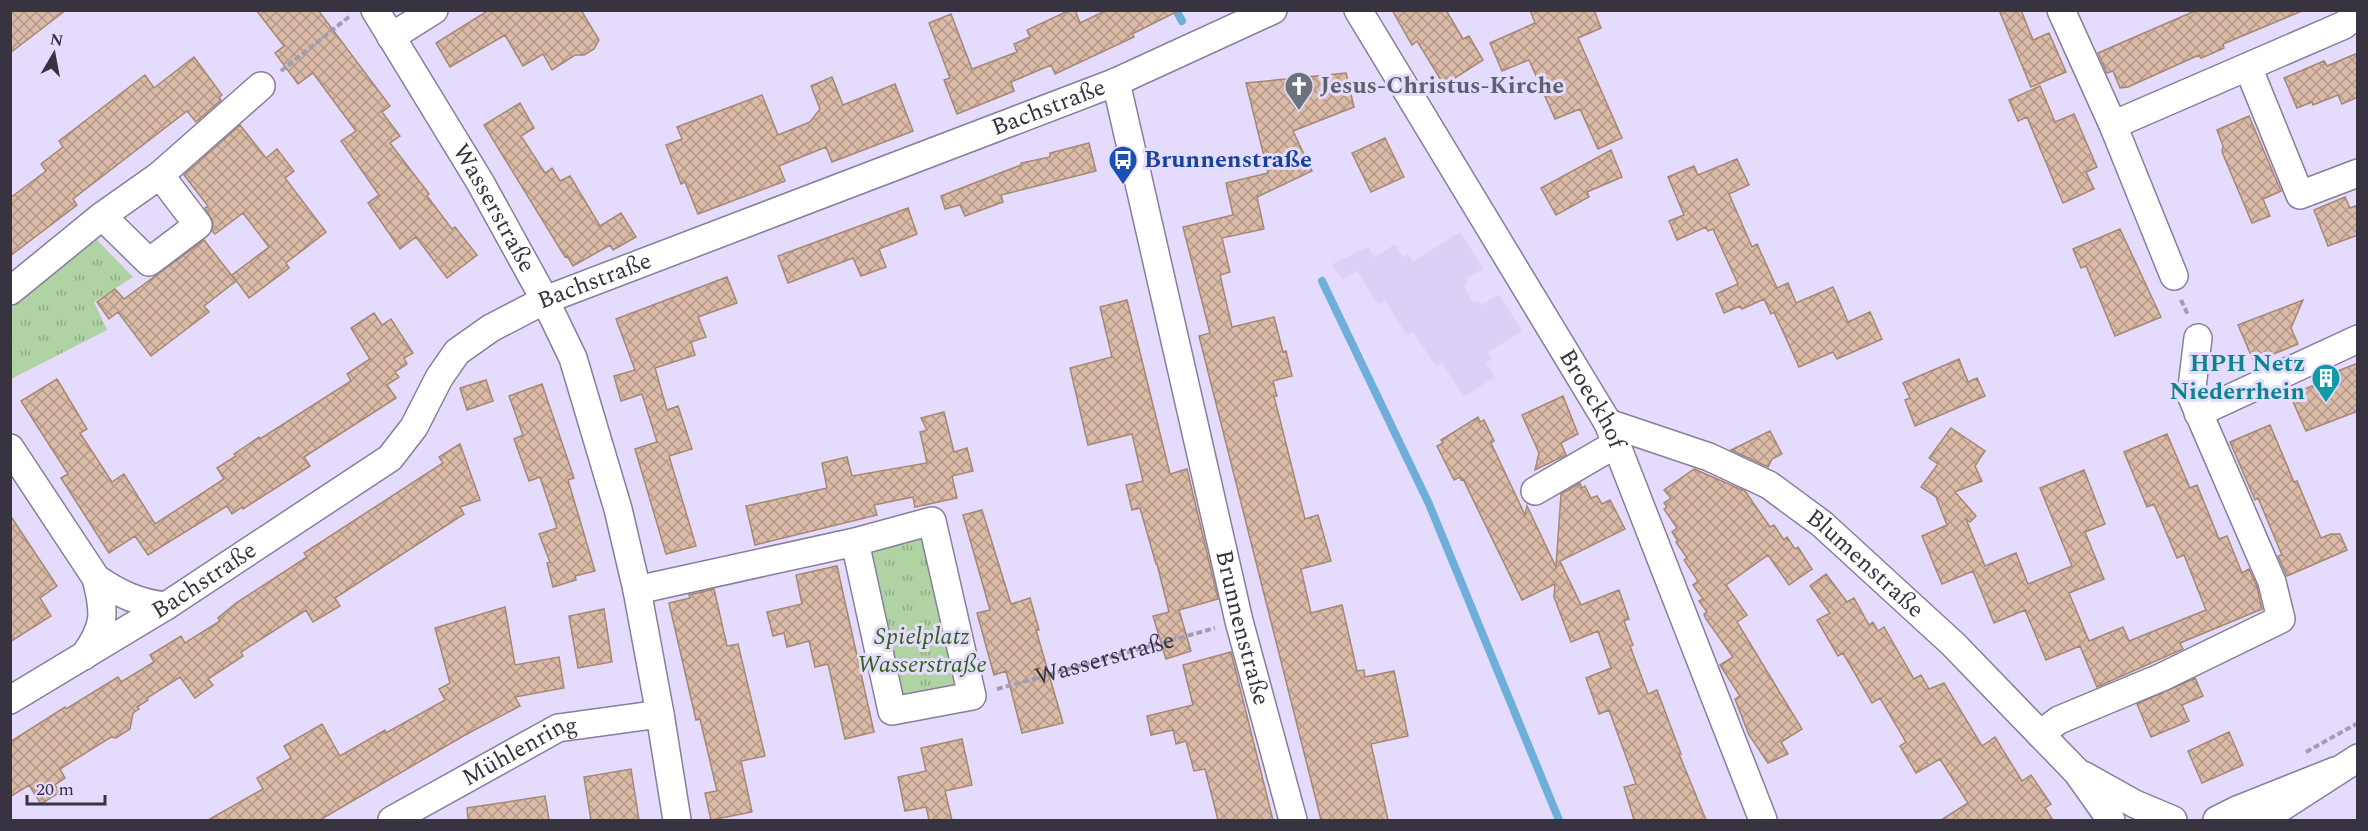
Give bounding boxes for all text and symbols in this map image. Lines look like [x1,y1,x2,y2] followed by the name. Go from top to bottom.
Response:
[24,24,84,84] north arrow
[48,27,65,53] text: N
[1320,68,1564,104] place label: Jesus-Christus-Kirche
[986,70,1111,146] street label: Bachstraße
[1283,70,1315,112] church icon: Jesus-Christus-Kirche
[443,137,544,279] street label: Wasserstraße
[1144,142,1312,178] place label: Brunnenstraße
[1107,144,1139,186] bus stop icon: Brunnenstraße
[532,243,657,319] street label: Bachstraße
[1549,342,1635,456] street label: Broeckhof
[2169,346,2305,410] place label: HPH Netz Niederrhein
[2310,362,2342,404] building icon: HPH Netz Niederrhein
[1798,500,1932,627] street label: Blumenstraße
[145,533,264,629] street label: Bachstraße
[1205,547,1279,709] street label: Brunnenstraße
[857,619,987,683] park label: Spielplatz Wasserstraße
[1031,622,1179,695] street label: Wasserstraße
[455,707,580,796] street label: Mühlenring
[27,768,105,806] scale bar
[36,776,74,803] text: 20 m

